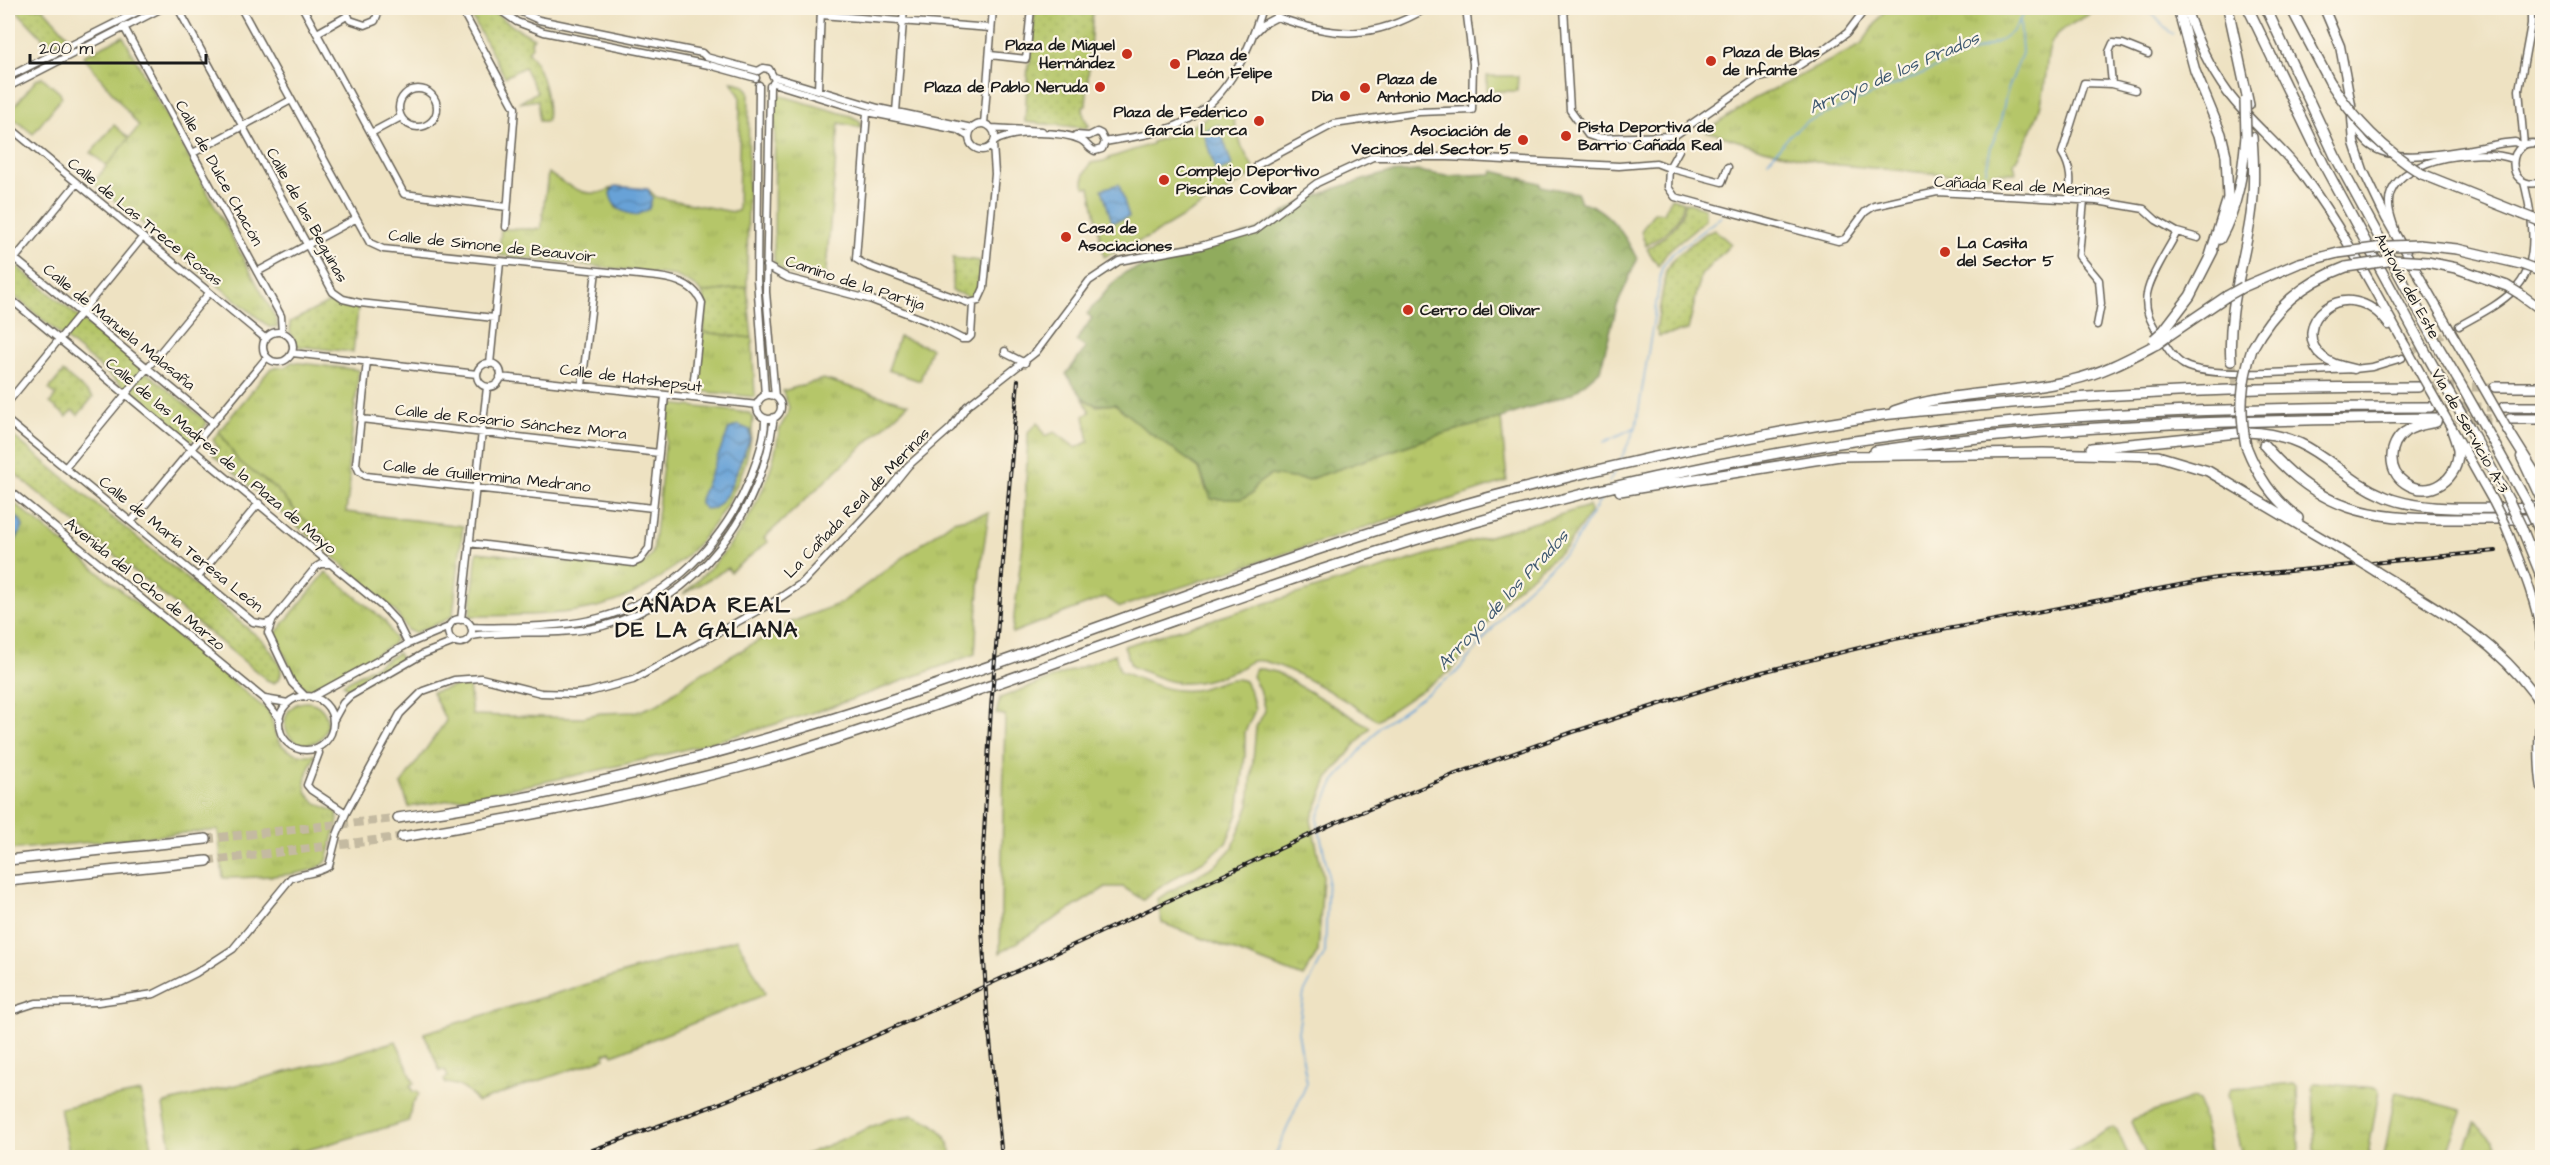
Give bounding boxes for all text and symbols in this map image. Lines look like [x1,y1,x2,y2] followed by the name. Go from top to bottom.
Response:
[1805,25,1984,121] water label: Arroyo de los Prados
[30,27,206,65] scale bar
[1005,34,1116,74] place label: Plaza de Miguel Hernández
[39,36,93,61] text: 200 m
[1722,41,1820,81] place label: Plaza de Blas de Infante
[1187,44,1273,84] place label: Plaza de León Felipe
[1120,47,1134,61] marker: Plaza de Miguel Hernández
[1704,54,1718,68] marker: Plaza de Blas de Infante
[1168,57,1182,71] marker: Plaza de León Felipe
[1377,68,1502,108] place label: Plaza de Antonio Machado
[924,76,1089,98] place label: Plaza de Pablo Neruda
[1093,80,1107,94] marker: Plaza de Pablo Neruda
[1358,81,1372,95] marker: Plaza de Antonio Machado
[1312,85,1334,107] place label: Dia
[1338,89,1352,103] marker: Dia
[170,96,268,250] street label: Calle de Dulce Chacón
[1113,101,1248,141] place label: Plaza de Federico García Lorca
[1252,114,1266,128] marker: Plaza de Federico García Lorca
[1578,116,1723,156] place label: Pista Deportiva de Barrio Cañada Real
[1350,120,1512,160] place label: Asociación de Vecinos del Sector 5
[1559,129,1573,143] marker: Pista Deportiva de Barrio Cañada Real
[1516,133,1530,147] marker: Asociación de Vecinos del Sector 5
[260,144,353,287] street label: Calle de las Beguinas
[63,152,227,292] street label: Calle de Las Trece Rosas
[1176,160,1320,200] place label: Complejo Deportivo Piscinas Covibar
[1934,170,2110,202] street label: Cañada Real de Merinas
[1157,173,1171,187] marker: Complejo Deportivo Piscinas Covibar
[1078,217,1172,257] place label: Casa de Asociaciones
[387,224,597,268] street label: Calle de Simone de Beauvoir
[2369,229,2445,343] street label: Autovía del Este
[1059,230,1073,244] marker: Casa de Asociaciones
[1956,232,2055,272] place label: La Casita del Sector 5
[1938,245,1952,259] marker: La Casita del Sector 5
[783,250,927,316] street label: Camino de la Partija
[38,259,200,395] street label: Calle de Manuela Malasaña
[1420,299,1540,321] place label: Cerro del Olivar
[1401,303,1415,317] marker: Cerro del Olivar
[100,353,341,560] street label: Calle de las Madres de la Plaza de Mayo
[559,358,704,398] street label: Calle de Hatshepsut
[2425,365,2515,497] street label: Vía de Servicio A-3
[394,399,628,445] street label: Calle de Rosario Sánchez Mora
[779,423,935,583] street label: La Cañada Real de Merinas
[382,454,592,498] street label: Calle de Guillermina Medrano
[94,471,268,617] street label: Calle de María Teresa León
[60,512,230,656] street label: Avenida del Ocho de Marzo
[1431,524,1576,676] water label: Arroyo de los Prados
[615,590,799,646] district label: CAÑADA REAL DE LA GALIANA

